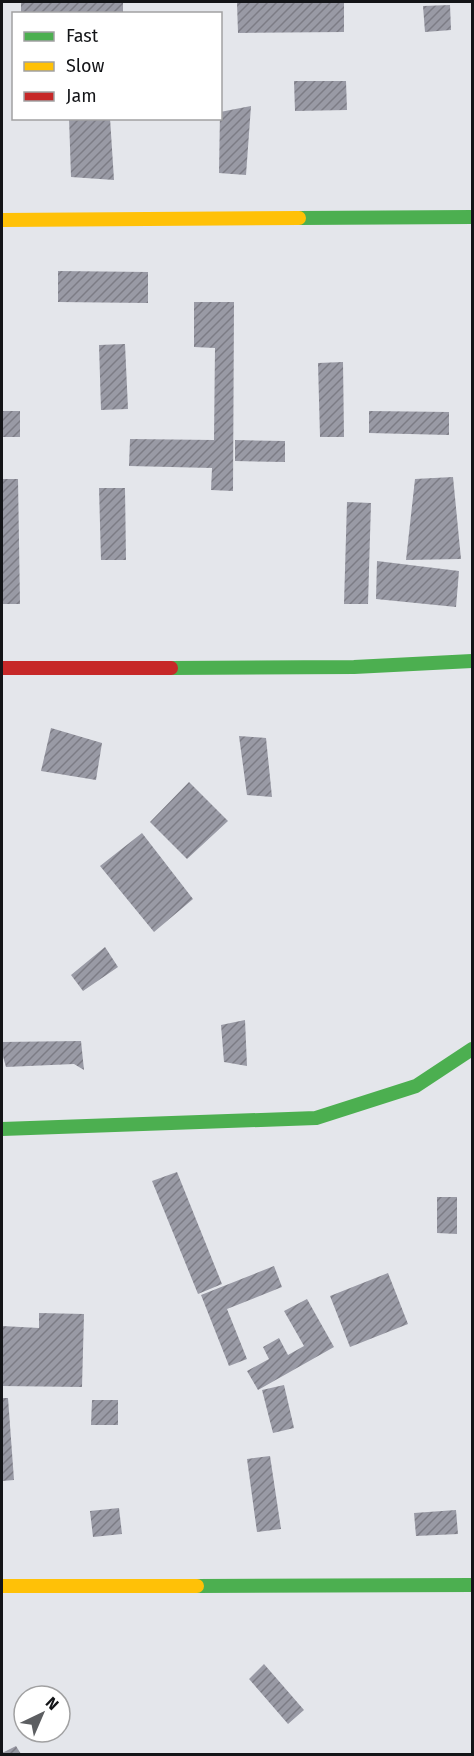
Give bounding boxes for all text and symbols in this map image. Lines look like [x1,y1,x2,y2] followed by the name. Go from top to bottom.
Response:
[12,12,222,120] legend
[66,25,99,47] text: Fast
[66,55,105,77] text: Slow
[66,85,97,107] text: Jam
[12,1684,72,1744] north arrow
[42,1693,62,1714] text: N

